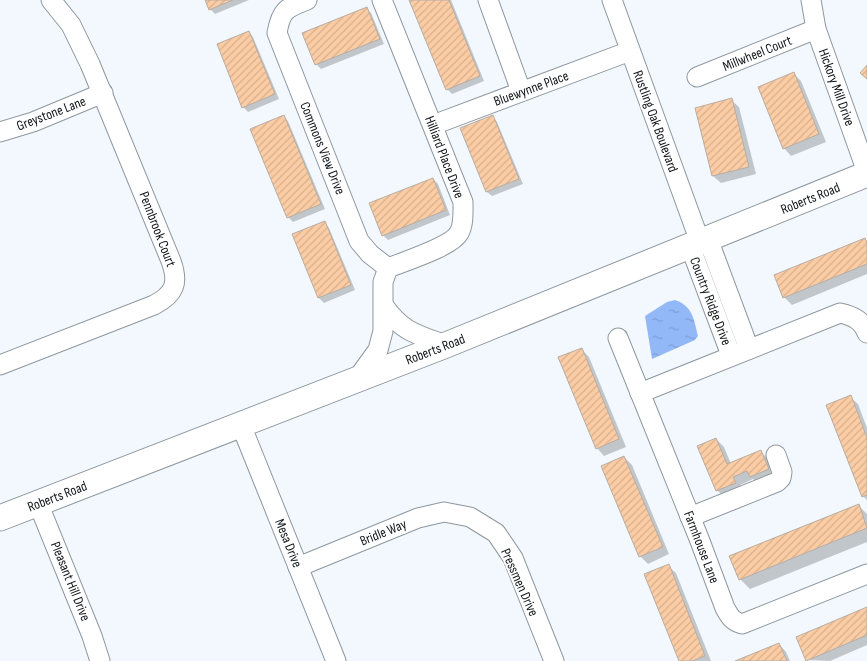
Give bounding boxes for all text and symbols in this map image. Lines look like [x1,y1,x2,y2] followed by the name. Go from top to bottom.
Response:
[720,32,794,75] street label: Millwheel Court
[815,46,858,128] street label: Hickory Mill Drive
[491,67,571,110] street label: Bluewynne Place
[629,68,682,174] street label: Rustling Oak Boulevard
[14,92,88,134] street label: Greystone Lane
[296,99,349,197] street label: Commons View Drive
[421,114,468,201] street label: Hilliard Place Drive
[778,179,842,218] street label: Roberts Road
[135,189,180,269] street label: Pennbrook Court
[686,255,735,348] street label: Country Ridge Drive
[403,330,468,369] street label: Roberts Road
[25,477,90,516] street label: Roberts Road
[680,509,723,586] street label: Farmhouse Lane
[357,515,409,549] street label: Bridle Way
[271,516,306,570] street label: Mesa Drive
[47,539,94,623] street label: Pleasant Hill Drive
[497,546,542,619] street label: Pressmen Drive

